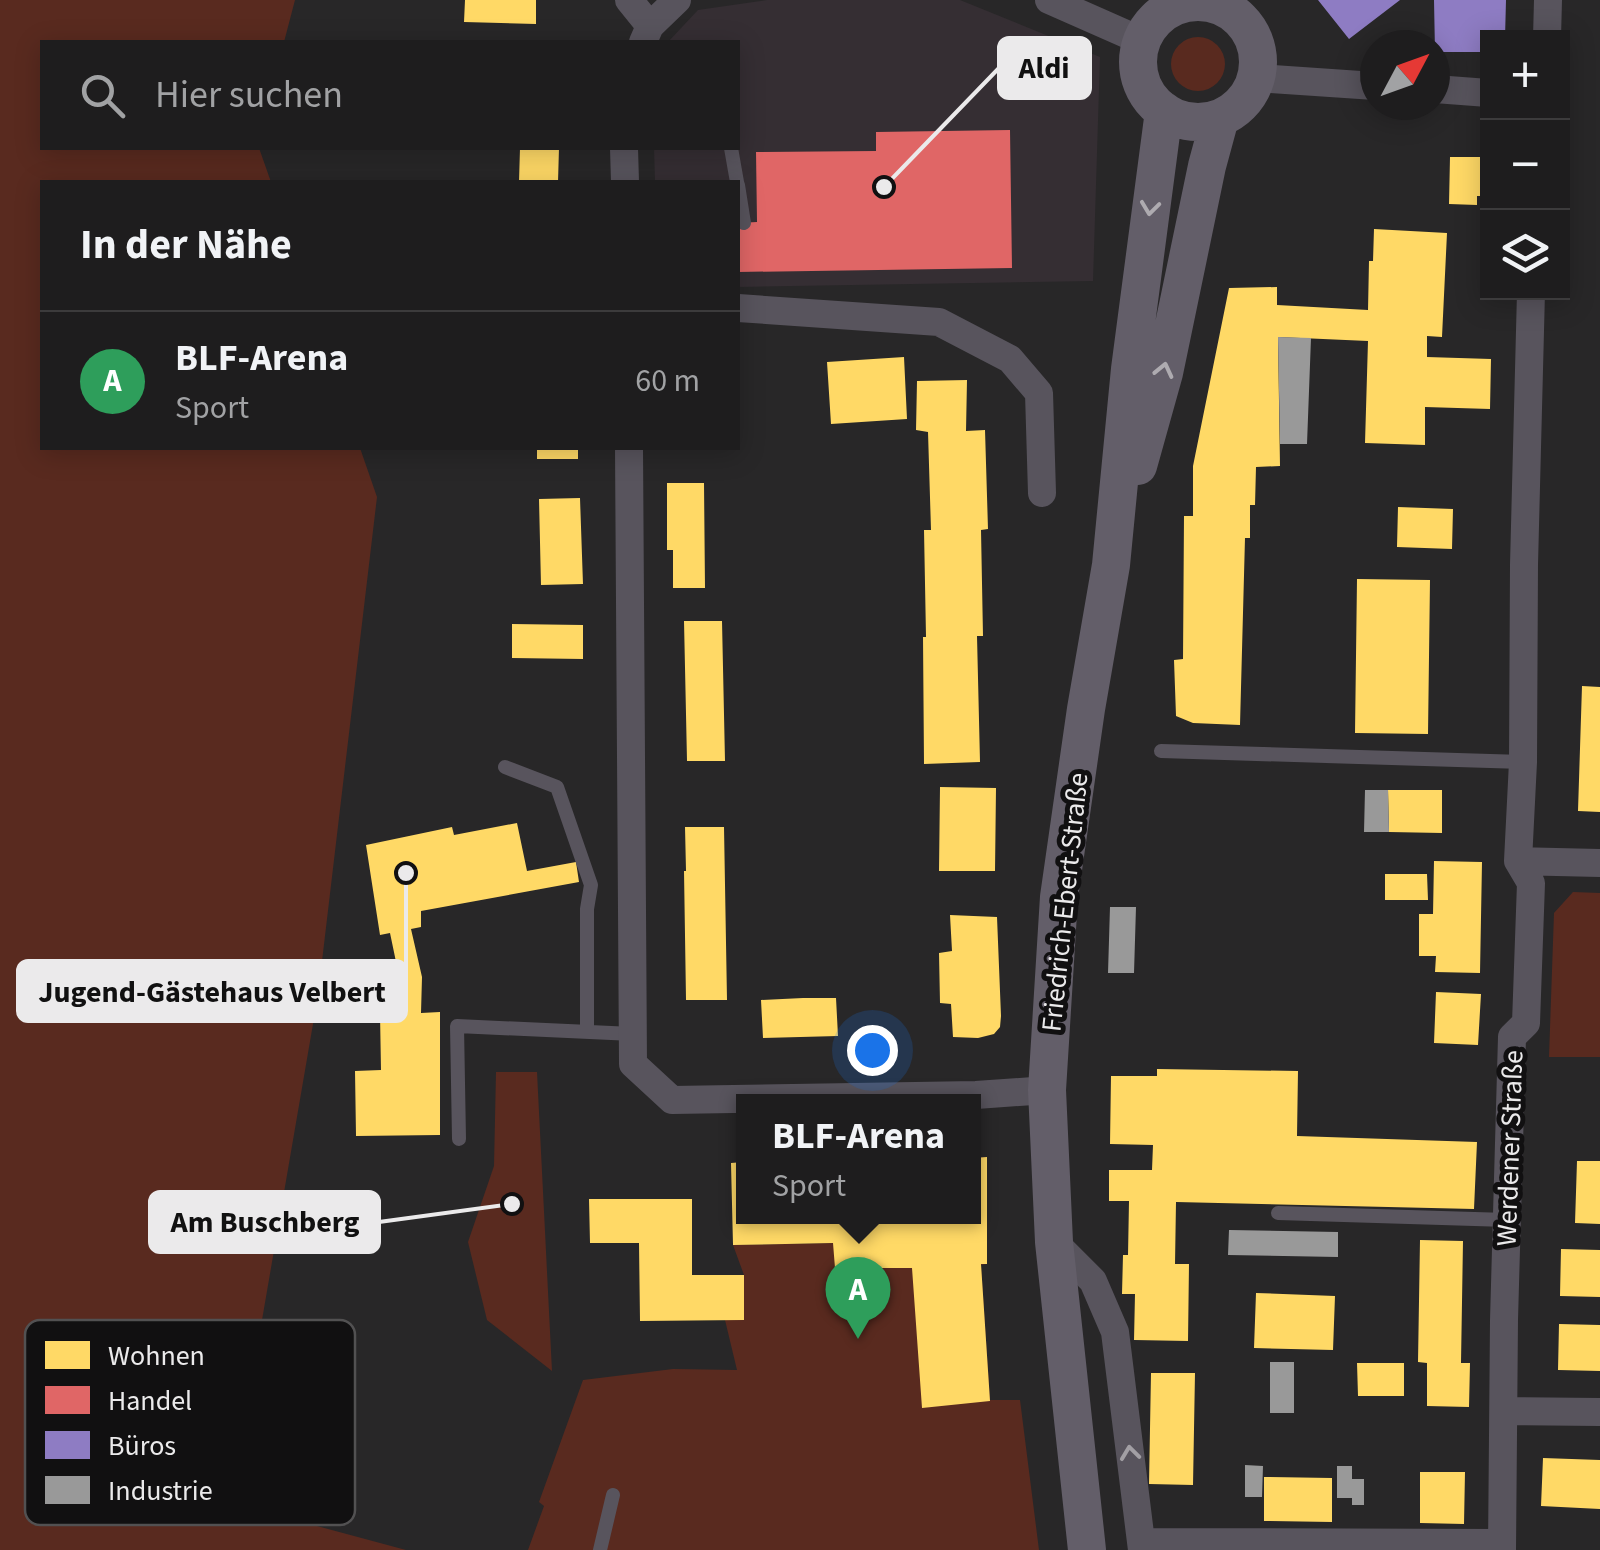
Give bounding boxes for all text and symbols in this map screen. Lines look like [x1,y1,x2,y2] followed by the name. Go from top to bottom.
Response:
[1360,30,1450,120] north arrow
[1480,30,1570,300] map controls
[1480,30,1570,120] button: +
[999,38,1090,98] callout: Aldi
[40,40,740,150] search box
[1017,47,1070,90] text: Aldi
[75,68,130,123] icon: search
[155,68,343,122] text: Hier suchen
[1480,120,1570,210] button: −
[1141,199,1162,216] one-way arrow
[1480,210,1570,300] button: layers
[80,215,292,275] text: In der Nähe
[175,331,348,385] text: BLF-Arena
[103,358,122,404] text: A
[635,358,700,404] text: 60 m
[1152,362,1173,379] one-way arrow
[175,385,249,431] text: Sport
[1031,771,1098,1034] street label: Friedrich-Ebert-Straße
[18,961,406,1021] callout: Jugend-Gästehaus Velbert
[38,971,386,1014] text: Jugend-Gästehaus Velbert
[847,1025,898,1076] your location
[1487,1049,1533,1247] street label: Werdener Straße
[736,1094,981,1224] popup
[772,1109,945,1163] text: BLF-Arena
[772,1163,846,1209] text: Sport
[150,1192,379,1252] callout: Am Buschberg
[170,1201,359,1244] text: Am Buschberg
[826,1256,890,1339] pin: A
[25,1320,355,1525] legend
[108,1336,205,1376] text: Wohnen
[108,1381,192,1421] text: Handel
[108,1426,176,1466] text: Büros
[1120,1445,1141,1461] one-way arrow
[108,1471,213,1511] text: Industrie

